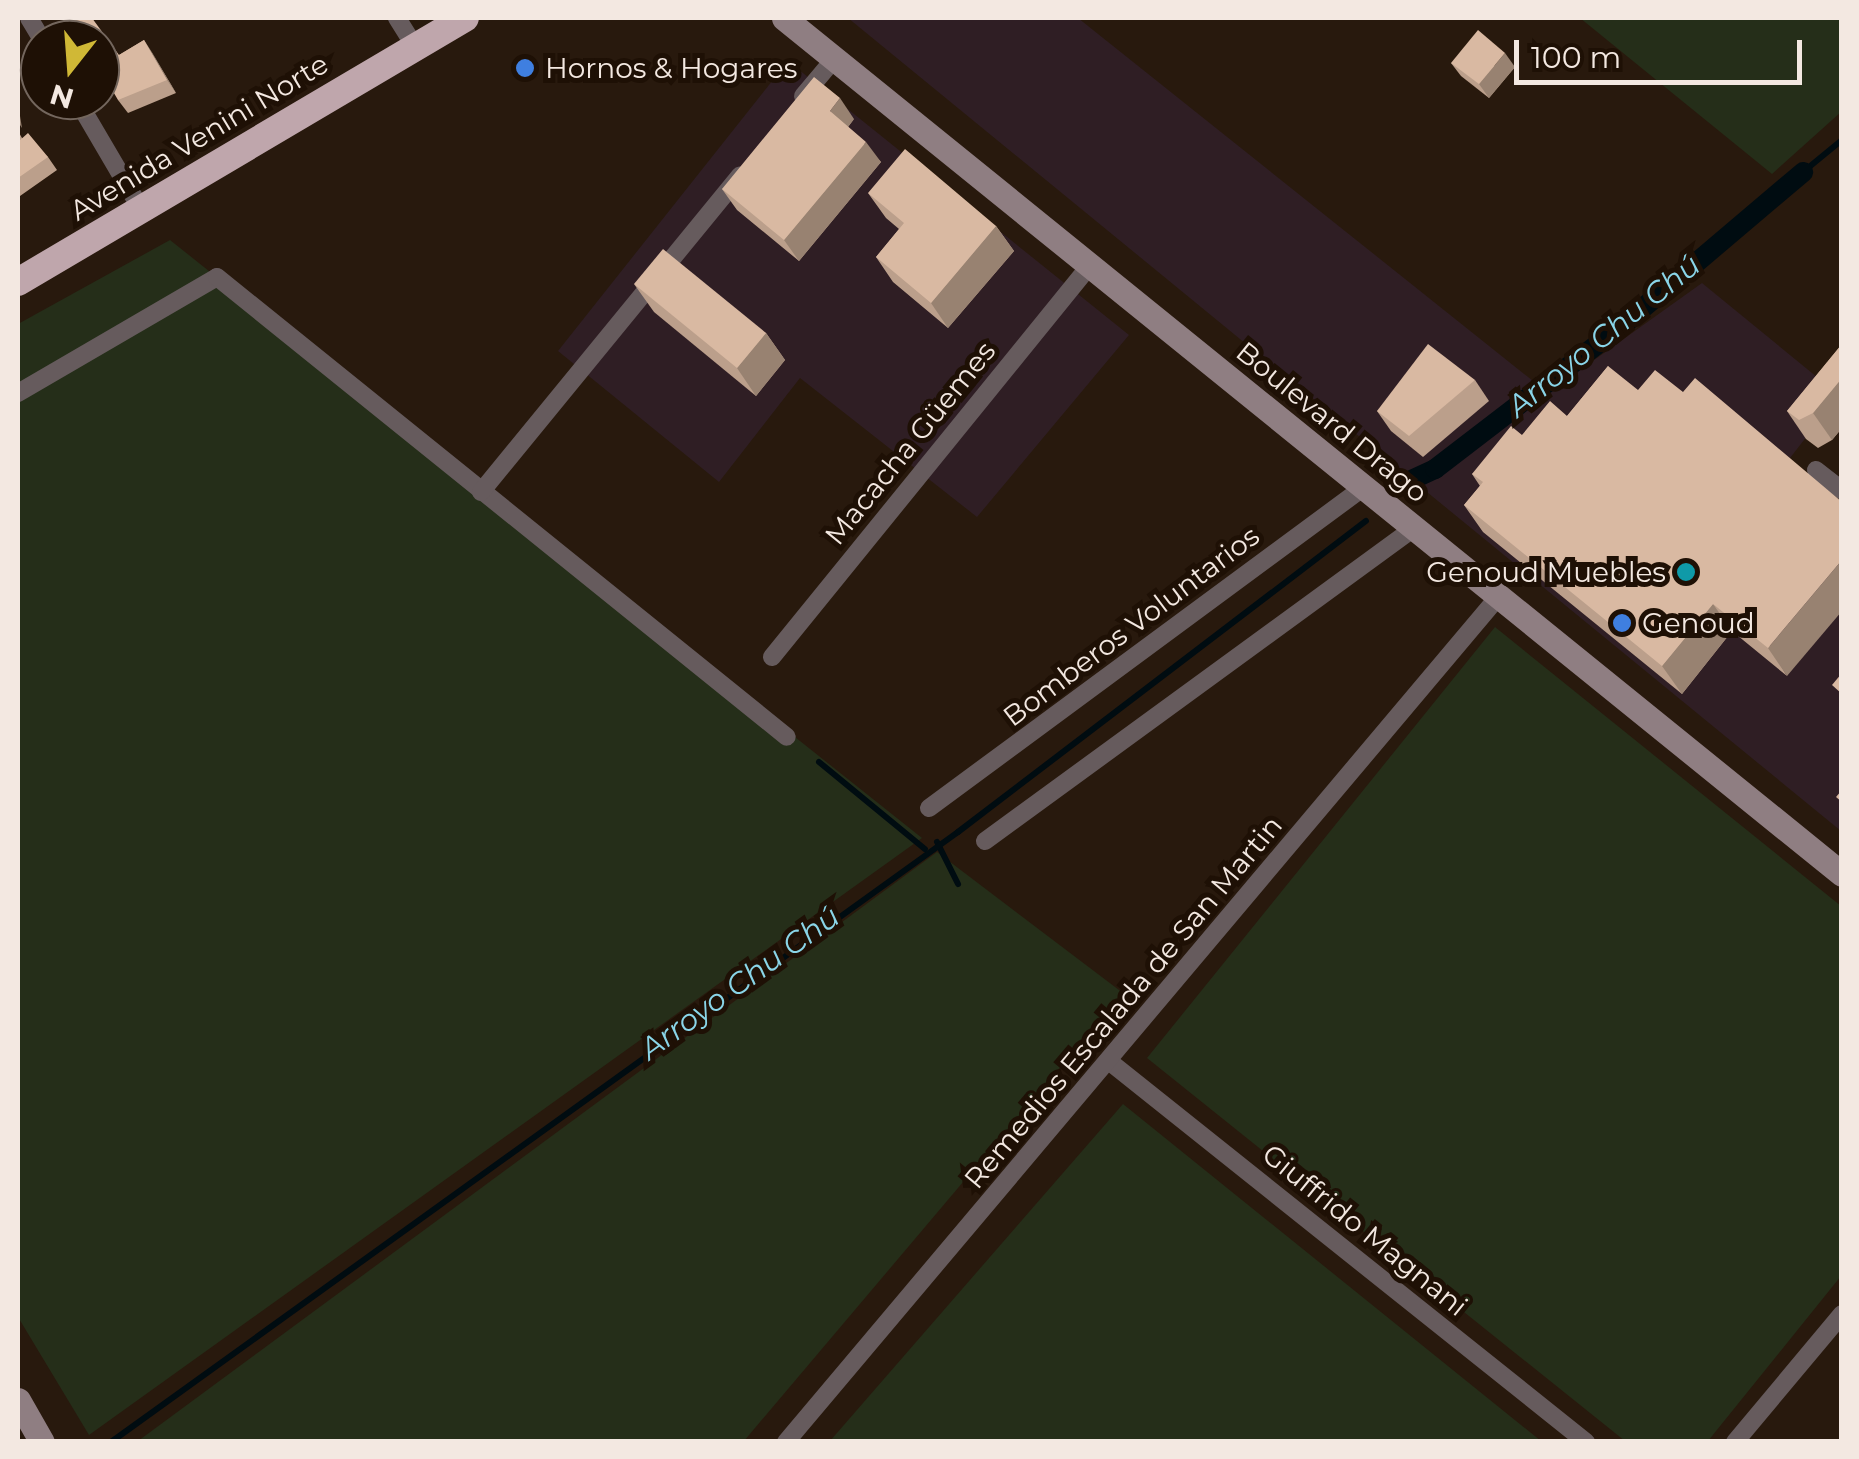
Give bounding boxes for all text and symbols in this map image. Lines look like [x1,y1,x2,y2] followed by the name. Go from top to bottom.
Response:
[20,20,120,120] north arrow
[1519,20,1806,82] scale bar
[1531,39,1621,76] text: 100 m
[64,47,334,227] street label: Avenida Venini Norte
[545,51,797,85] place label: Hornos & Hogares
[514,57,536,79] marker: Hornos & Hogares
[46,77,78,116] text: N
[1500,247,1708,425] water label: Arroyo Chu Chú
[818,335,1002,551] street label: Macacha Güemes
[1230,335,1434,509] street label: Boulevard Drago
[996,519,1266,733] street label: Bomberos Voluntarios
[1426,555,1666,589] place label: Genoud Muebles
[1675,561,1697,583] marker: Genoud Muebles
[1642,606,1755,640] place label: Genoud
[1611,612,1633,634] marker: Genoud
[957,809,1289,1195] street label: Remedios Escalada de San Martin
[633,899,847,1067] water label: Arroyo Chu Chú
[1256,1137,1474,1323] street label: Giuffrido Magnani

